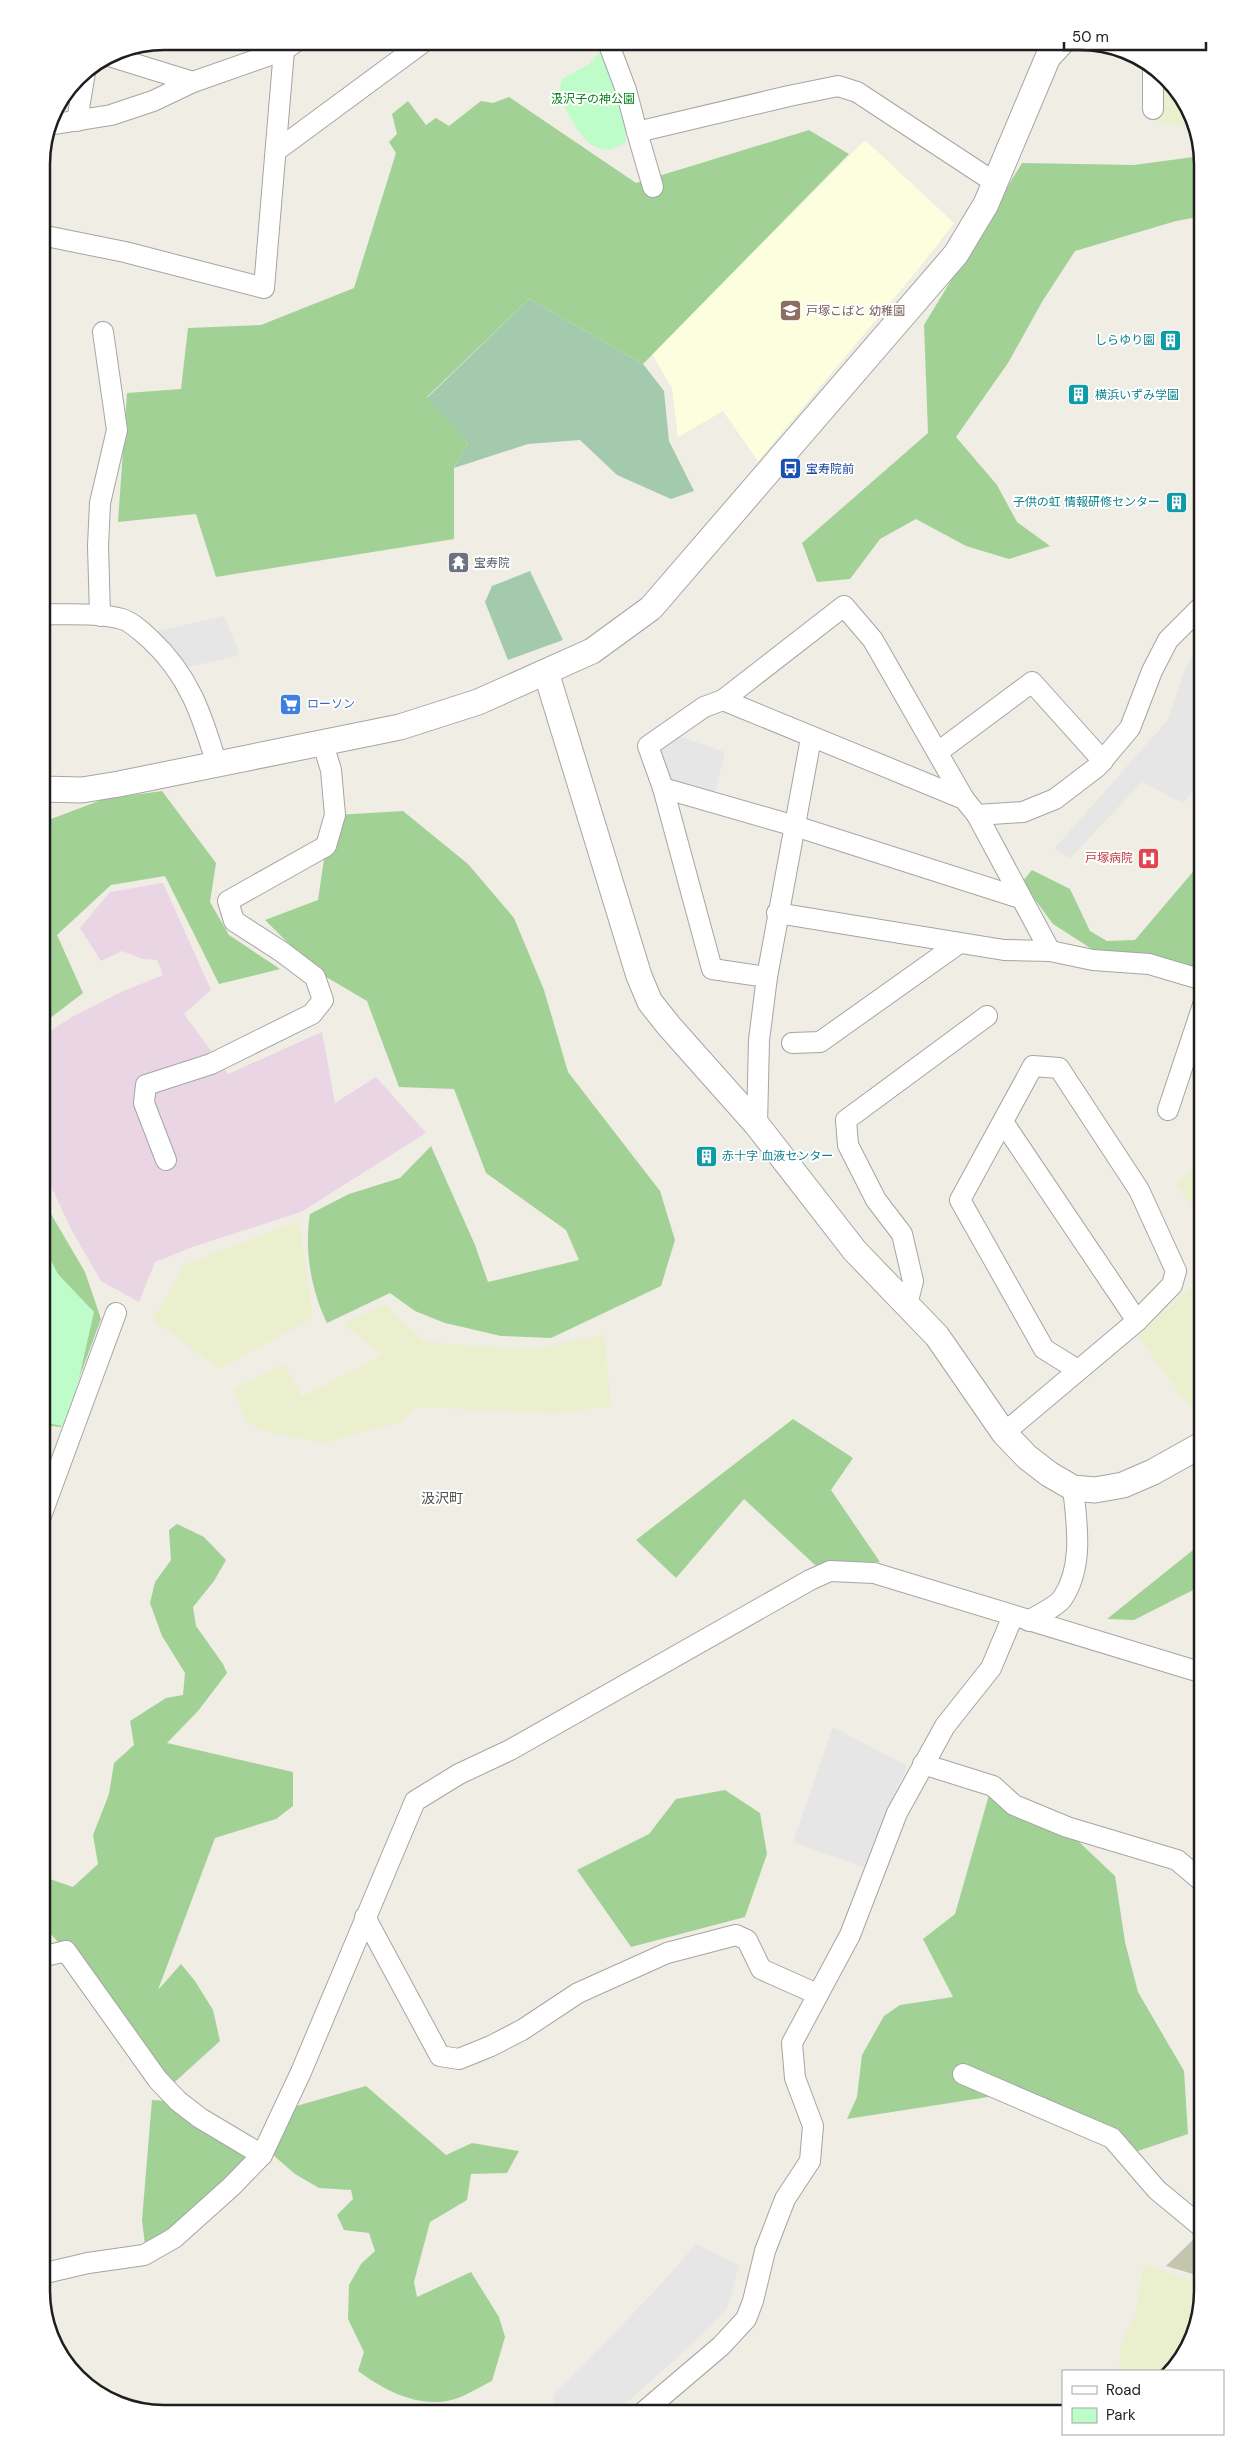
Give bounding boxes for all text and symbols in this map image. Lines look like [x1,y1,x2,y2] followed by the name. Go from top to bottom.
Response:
[1064,20,1206,52] scale bar
[1072,27,1109,47] text: 50 m
[551,91,635,107] park label: 汲沢子の神公園
[778,299,802,323] school or university icon: 戸塚こばと 幼稚園
[806,303,905,319] place label: 戸塚こばと 幼稚園
[1159,328,1183,352] building icon: しらゆり園
[1095,332,1155,348] place label: しらゆり園
[1067,383,1091,407] building icon: 横浜いずみ学園
[1095,387,1179,403] place label: 横浜いずみ学園
[778,457,802,481] bus stop icon: 宝寿院前
[806,461,854,477] place label: 宝寿院前
[1164,490,1188,514] building icon: 子供の虹 情報研修センター
[1013,494,1160,510] place label: 子供の虹 情報研修センター
[446,551,470,575] temple icon: 宝寿院
[474,555,510,571] place label: 宝寿院
[279,692,303,716] supermarket icon: ローソン
[307,696,355,712] place label: ローソン
[1137,846,1161,870] hospital icon: 戸塚病院
[1085,850,1133,866] place label: 戸塚病院
[694,1144,718,1168] building icon: 赤十字 血液センター
[722,1148,833,1164] place label: 赤十字 血液センター
[421,1489,463,1507] district label: 汲沢町
[1062,2370,1224,2435] legend
[1106,2380,1141,2400] text: Road
[1106,2405,1136,2425] text: Park

